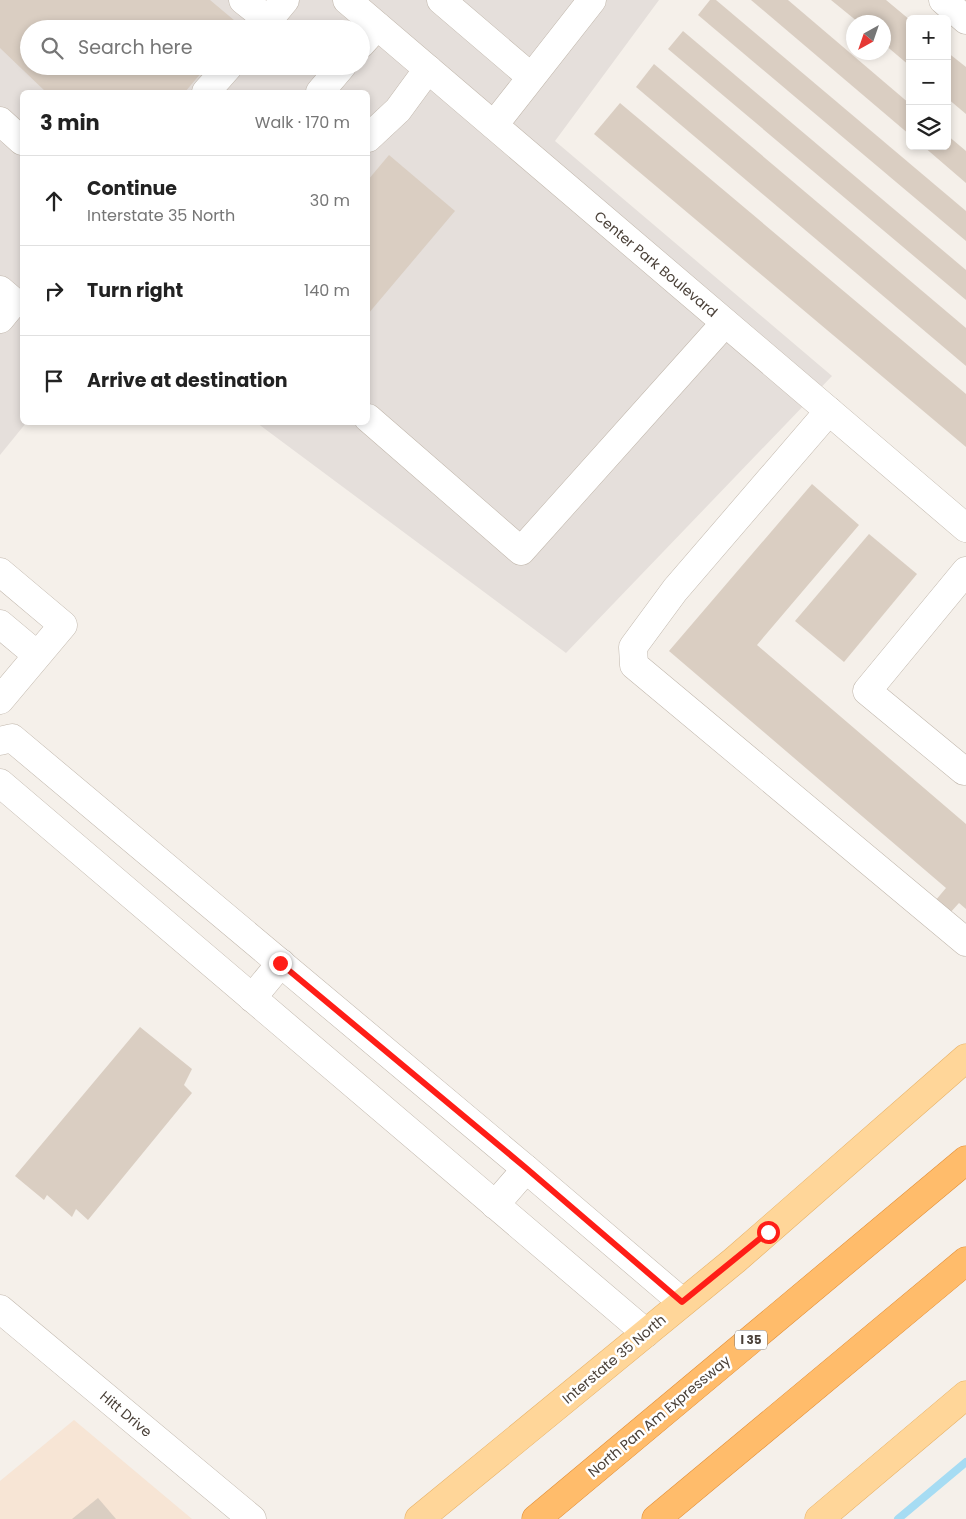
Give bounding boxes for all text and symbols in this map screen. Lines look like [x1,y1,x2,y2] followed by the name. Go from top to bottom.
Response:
[846,15,891,60] north arrow
[906,15,951,150] map controls
[906,15,951,60] button: +
[20,20,370,75] search box
[38,34,66,62] icon: search
[78,34,192,61] text: Search here
[906,60,951,105] button: −
[906,105,951,150] button: layers
[40,108,100,137] text: 3 min
[255,111,350,134] text: Walk · 170 m
[87,175,177,202] text: Continue
[40,187,68,215] icon: ahead
[310,189,350,212] text: 30 m
[87,204,235,227] text: Interstate 35 North
[590,206,722,322] street label: Center Park Boulevard
[40,277,68,305] icon: right
[87,277,183,304] text: Turn right
[304,279,350,302] text: 140 m
[40,367,68,395] icon: arrive
[87,367,288,394] text: Arrive at destination
[269,952,292,975] route end
[757,1221,780,1244] route start
[558,1310,670,1408] street label: Interstate 35 North
[735,1330,767,1350] road number: I 35
[583,1350,735,1482] street label: North Pan Am Expressway
[96,1386,156,1442] street label: Hitt Drive

